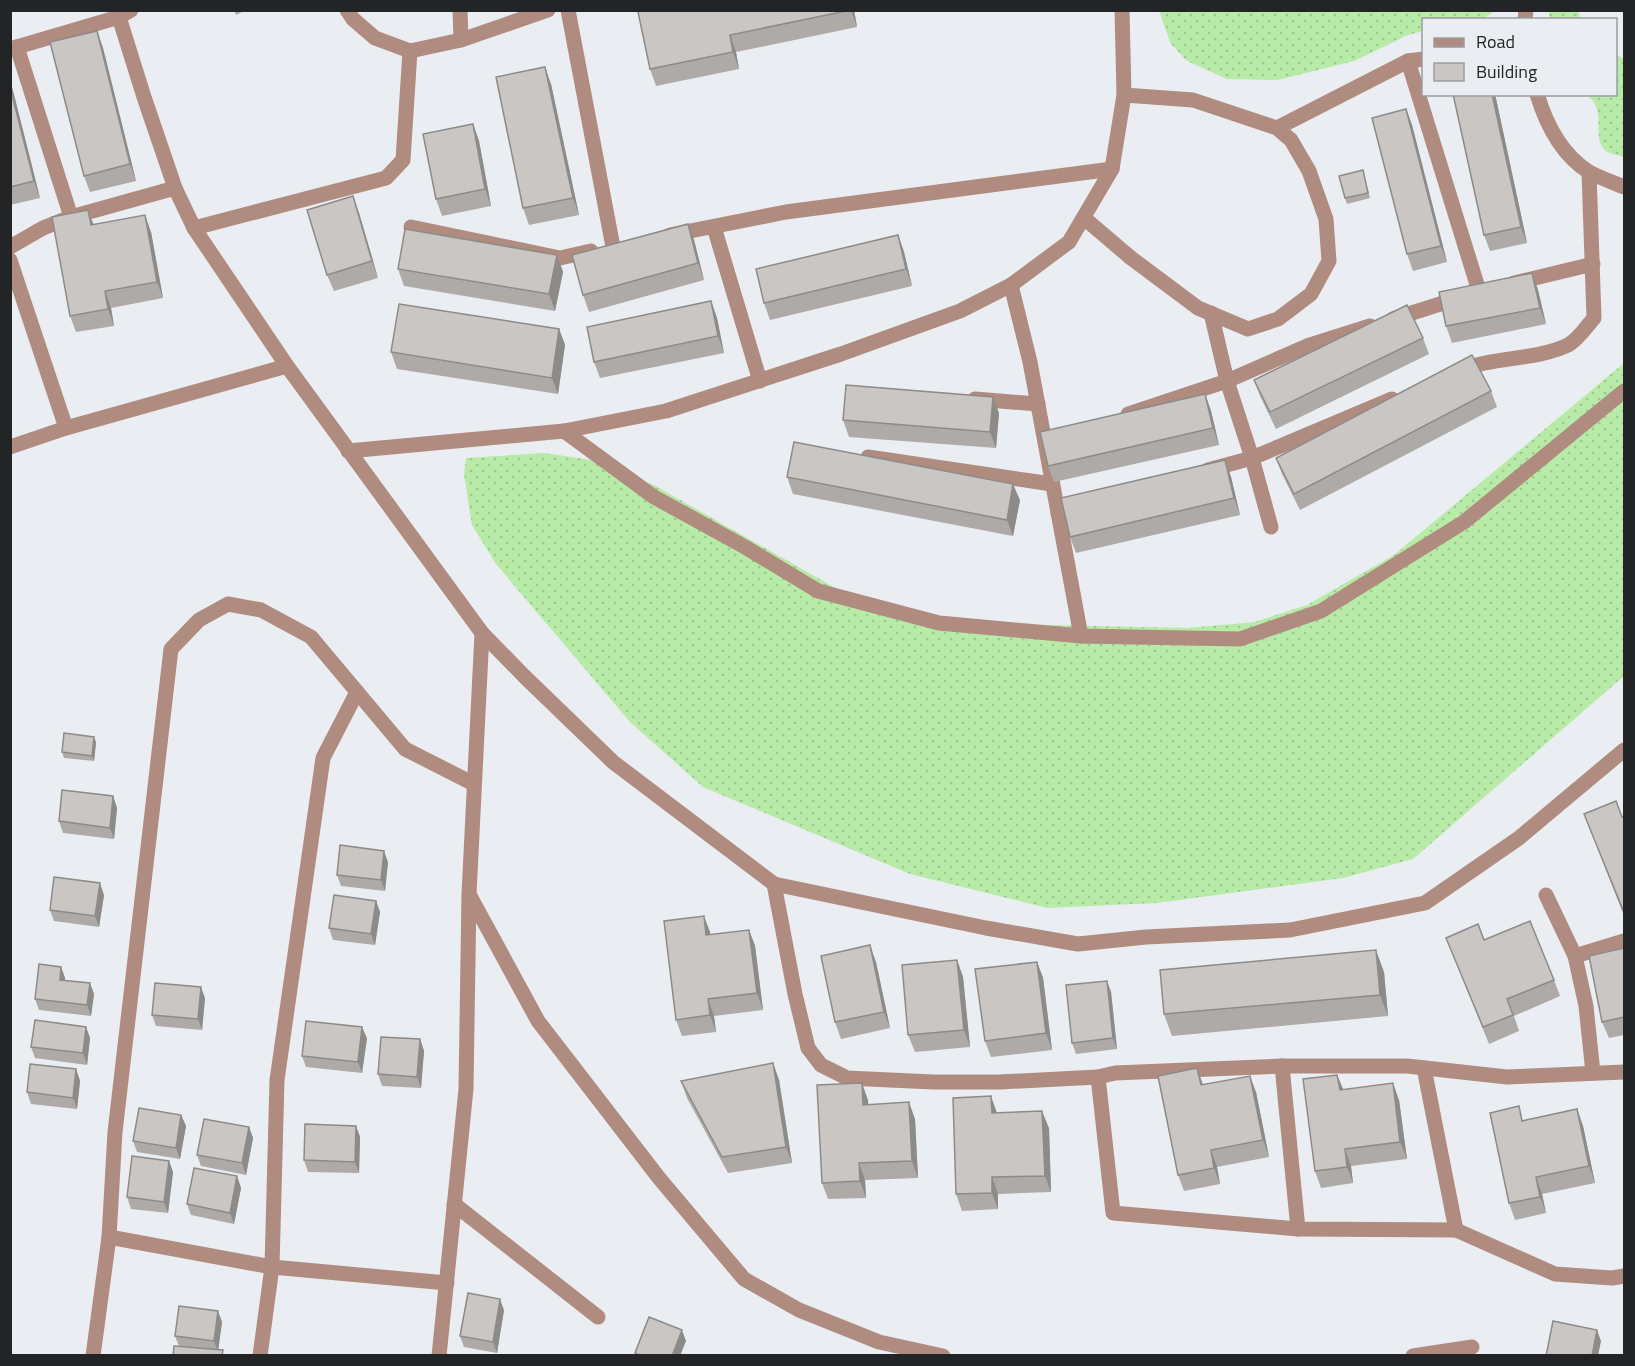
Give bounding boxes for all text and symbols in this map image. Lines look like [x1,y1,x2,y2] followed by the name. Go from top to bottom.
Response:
[1422,18,1617,96] legend
[1476,28,1515,55] text: Road
[1476,58,1537,85] text: Building

